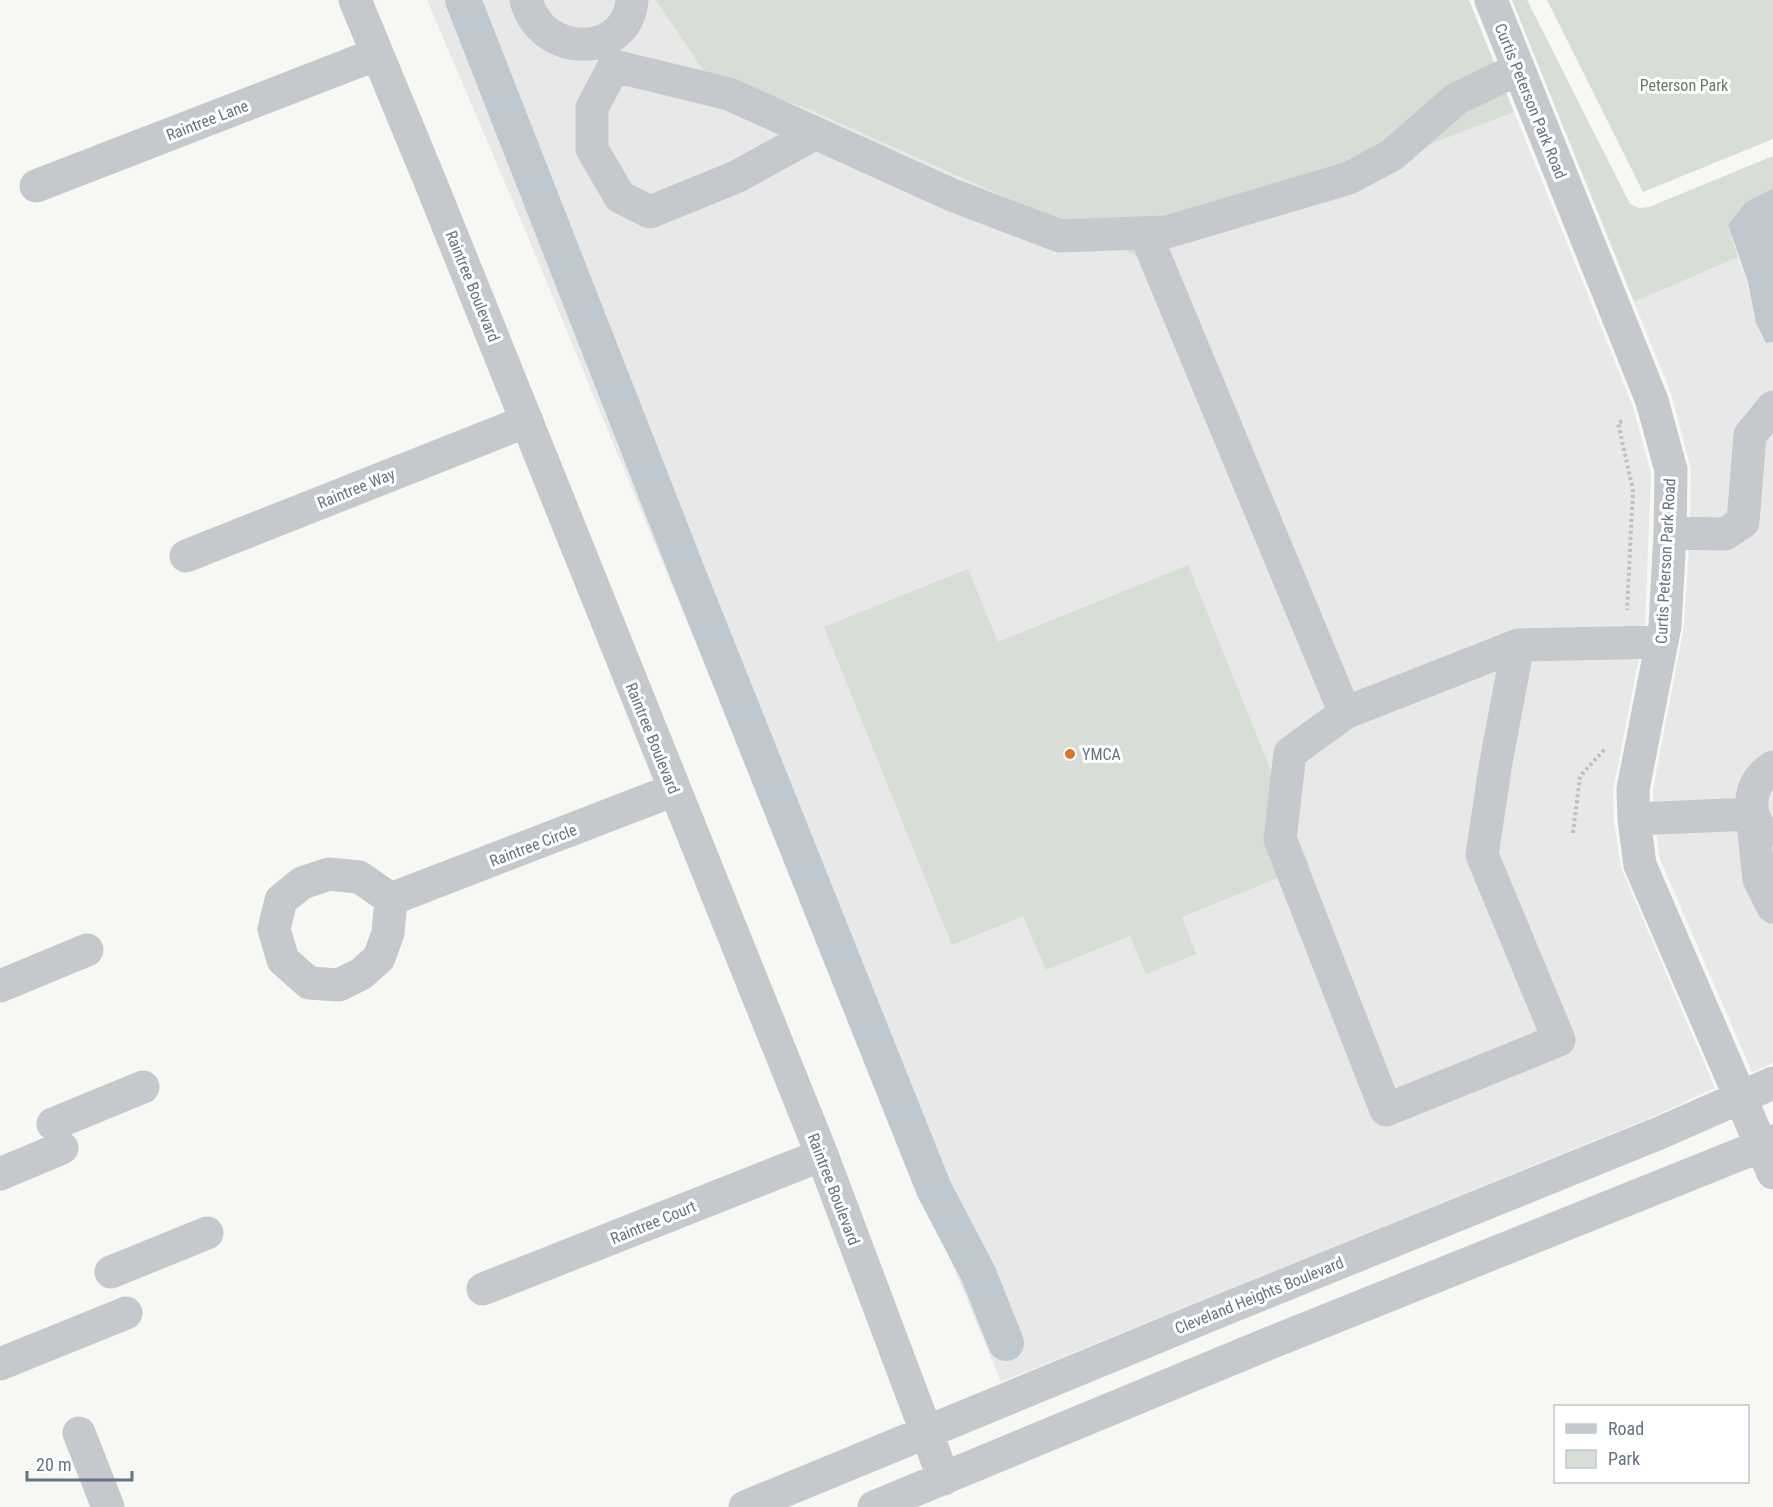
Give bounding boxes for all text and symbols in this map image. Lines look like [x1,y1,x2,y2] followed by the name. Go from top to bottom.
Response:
[1491,21,1570,182] street label: Curtis Peterson Park Road
[1640,76,1729,95] park label: Peterson Park
[164,96,251,145] street label: Raintree Lane
[442,228,504,345] street label: Raintree Boulevard
[315,464,398,513] street label: Raintree Way
[1652,478,1679,644] street label: Curtis Peterson Park Road
[622,680,684,797] street label: Raintree Boulevard
[1082,745,1121,764] place label: YMCA
[1063,747,1077,761] marker: YMCA
[487,820,579,871] street label: Raintree Circle
[803,1131,864,1248] street label: Raintree Boulevard
[608,1197,699,1248] street label: Raintree Court
[1172,1253,1346,1338] street label: Cleveland Heights Boulevard
[1554,1405,1749,1483] legend
[1608,1418,1644,1439] text: Road
[27,1444,132,1482] scale bar
[1608,1448,1640,1469] text: Park
[36,1454,71,1475] text: 20 m

